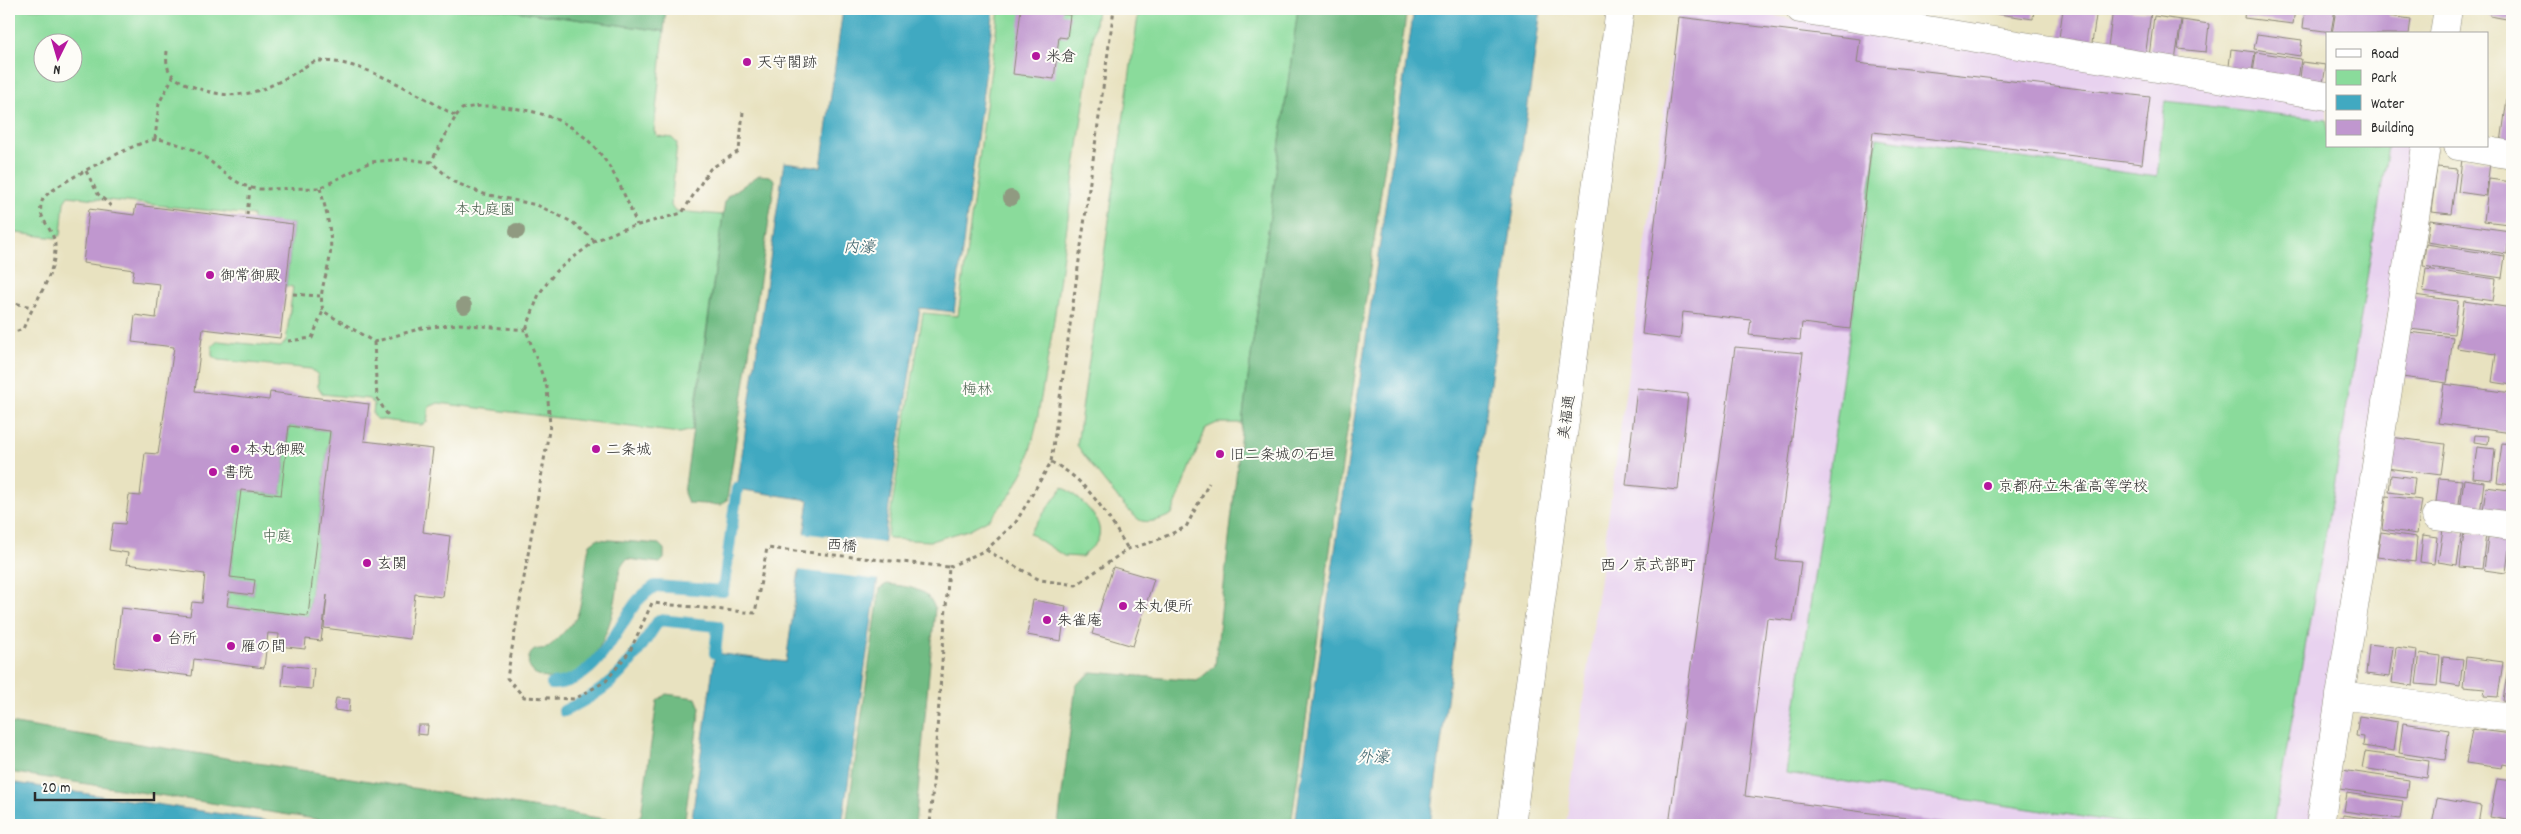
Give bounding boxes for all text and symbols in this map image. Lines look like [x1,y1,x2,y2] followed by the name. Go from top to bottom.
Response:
[32,32,82,82] north arrow
[2326,32,2488,148] legend
[2371,44,2399,66] text: Road
[1046,47,1076,69] place label: 米倉
[1030,50,1042,62] marker: 米倉
[757,53,817,75] place label: 天守閣跡
[741,56,753,68] marker: 天守閣跡
[53,59,61,79] text: N
[2371,68,2397,90] text: Park
[2371,94,2405,116] text: Water
[2371,118,2414,140] text: Building
[455,200,515,222] park label: 本丸庭園
[843,237,877,260] water label: 内濠
[220,266,280,288] place label: 御常御殿
[204,269,216,281] marker: 御常御殿
[962,380,992,402] park label: 梅林
[1554,393,1582,441] street label: 美福通
[245,440,305,462] place label: 本丸御殿
[606,440,651,462] place label: 二条城
[229,443,241,455] marker: 本丸御殿
[590,443,602,455] marker: 二条城
[1230,445,1335,467] place label: 旧二条城の石垣
[1214,448,1226,460] marker: 旧二条城の石垣
[223,463,253,485] place label: 書院
[207,466,219,478] marker: 書院
[1998,477,2148,499] place label: 京都府立朱雀高等学校
[1982,480,1994,492] marker: 京都府立朱雀高等学校
[262,527,292,549] park label: 中庭
[826,535,858,559] street label: 西橋
[377,554,407,576] place label: 玄関
[1600,555,1696,578] district label: 西ノ京式部町
[361,557,373,569] marker: 玄関
[1133,597,1193,619] place label: 本丸便所
[1117,600,1129,612] marker: 本丸便所
[1057,611,1102,633] place label: 朱雀庵
[1041,614,1053,626] marker: 朱雀庵
[167,629,197,651] place label: 台所
[151,632,163,644] marker: 台所
[241,637,286,659] place label: 雁の間
[225,640,237,652] marker: 雁の間
[1357,747,1391,770] water label: 外濠
[35,769,154,801] scale bar
[42,778,70,800] text: 20 m

